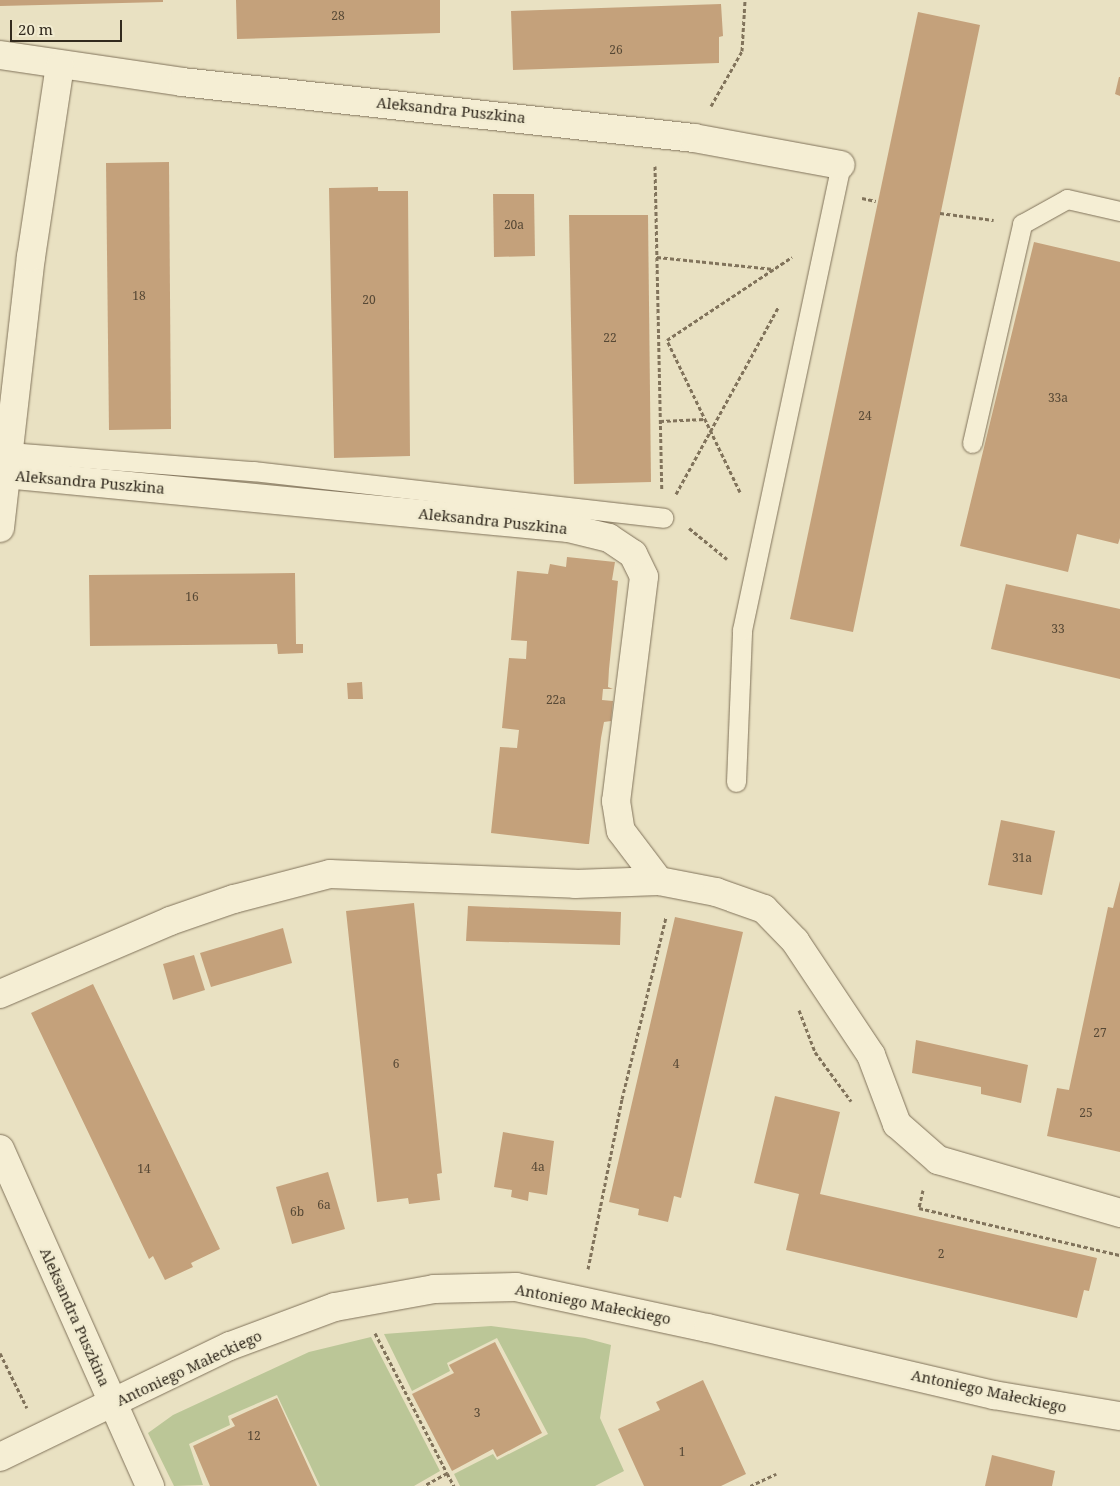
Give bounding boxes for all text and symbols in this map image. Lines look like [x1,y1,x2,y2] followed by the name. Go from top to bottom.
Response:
[331,9,345,23] house number: 28
[12,10,125,42] scale bar
[18,19,53,39] text: 20 m
[609,43,623,57] house number: 26
[376,93,526,127] street label: Aleksandra Puszkina
[504,218,524,232] house number: 20a
[132,289,146,303] house number: 18
[362,293,376,307] house number: 20
[603,331,617,345] house number: 22
[1048,391,1068,405] house number: 33a
[858,409,872,423] house number: 24
[15,467,165,497] street label: Aleksandra Puszkina
[418,504,568,538] street label: Aleksandra Puszkina
[185,590,199,604] house number: 16
[1051,622,1065,636] house number: 33
[546,693,566,707] house number: 22a
[1012,851,1032,865] house number: 31a
[1093,1026,1107,1040] house number: 27
[393,1057,399,1071] house number: 6
[673,1057,679,1071] house number: 4
[1079,1106,1093,1120] house number: 25
[531,1160,545,1174] house number: 4a
[137,1162,151,1176] house number: 14
[317,1198,331,1212] house number: 6a
[290,1205,304,1219] house number: 6b
[36,1245,114,1389] street label: Aleksandra Puszkina
[938,1247,944,1261] house number: 2
[514,1280,672,1328] street label: Antoniego Małeckiego
[113,1326,265,1410] street label: Antoniego Małeckiego
[910,1366,1068,1416] street label: Antoniego Małeckiego
[474,1406,480,1420] house number: 3
[247,1429,261,1443] house number: 12
[679,1445,685,1459] house number: 1

